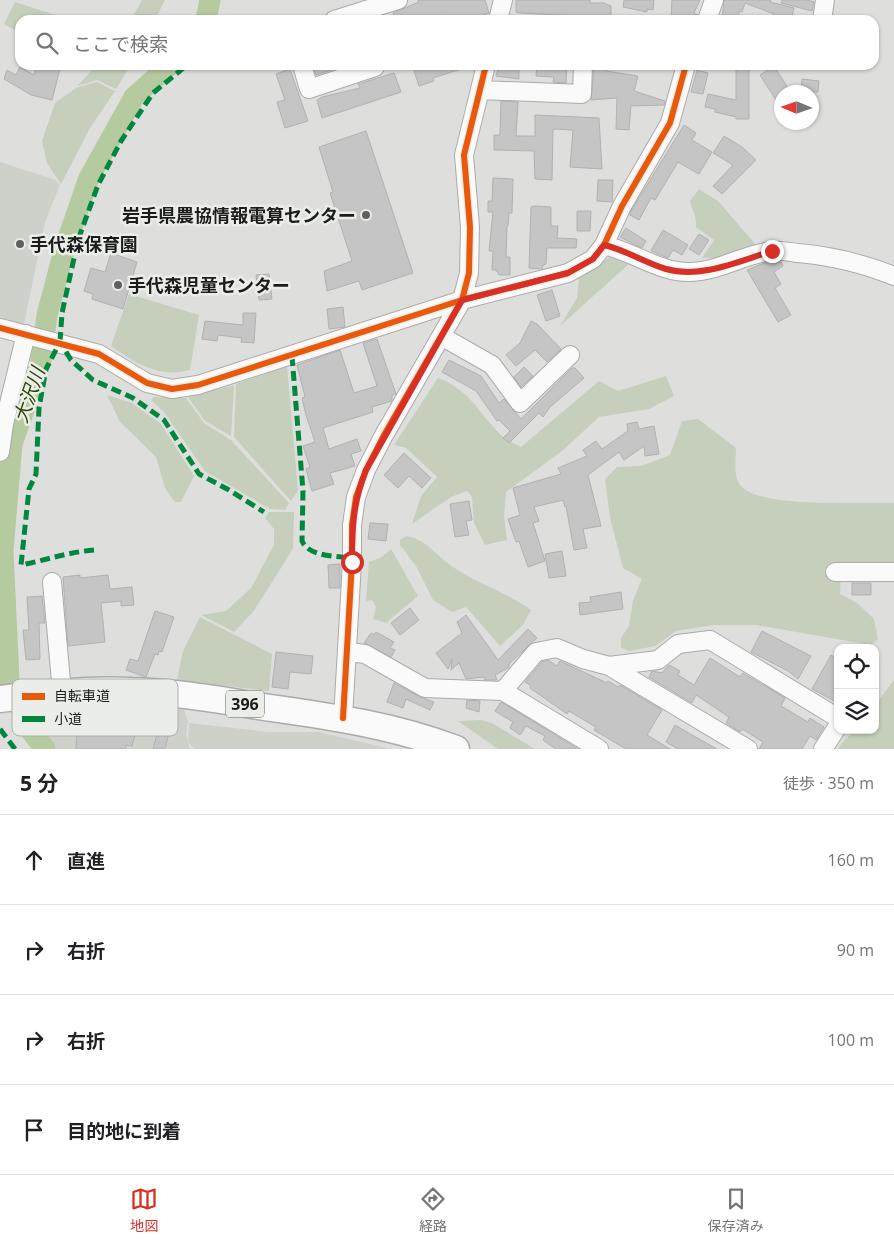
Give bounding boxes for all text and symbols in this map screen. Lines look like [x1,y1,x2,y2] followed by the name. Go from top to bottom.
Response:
[15,15,879,70] search box
[33,29,61,57] icon: search
[73,31,168,57] text: ここで検索
[774,85,819,130] north arrow
[122,203,356,227] place label: 岩手県農協情報電算センター
[360,209,372,221] marker: 岩手県農協情報電算センター
[30,232,138,256] place label: 手代森保育園
[14,238,26,250] marker: 手代森保育園
[761,240,784,263] route end
[128,273,290,297] place label: 手代森児童センター
[112,279,124,291] marker: 手代森児童センター
[7,362,51,426] water label: 大沢川
[341,551,364,574] route start
[834,644,879,734] map controls
[834,644,879,689] button: locate
[12,679,178,736] legend
[54,686,110,705] text: 自転車道
[834,689,879,734] button: layers
[226,691,264,718] road number: 396
[54,709,82,728] text: 小道
[20,769,58,797] text: 5 分
[783,772,874,794] text: 徒歩 · 350 m
[20,846,48,874] icon: ahead
[67,848,105,874] text: 直進
[828,849,874,871] text: 160 m
[20,936,48,964] icon: right
[67,938,105,964] text: 右折
[837,939,874,961] text: 90 m
[20,1026,48,1054] icon: right
[67,1028,105,1054] text: 右折
[828,1029,874,1051] text: 100 m
[20,1116,48,1144] icon: arrive
[67,1118,181,1144] text: 目的地に到着
[130,1185,158,1235] tab: 地図
[419,1185,447,1235] tab: 経路
[708,1185,764,1235] tab: 保存済み

